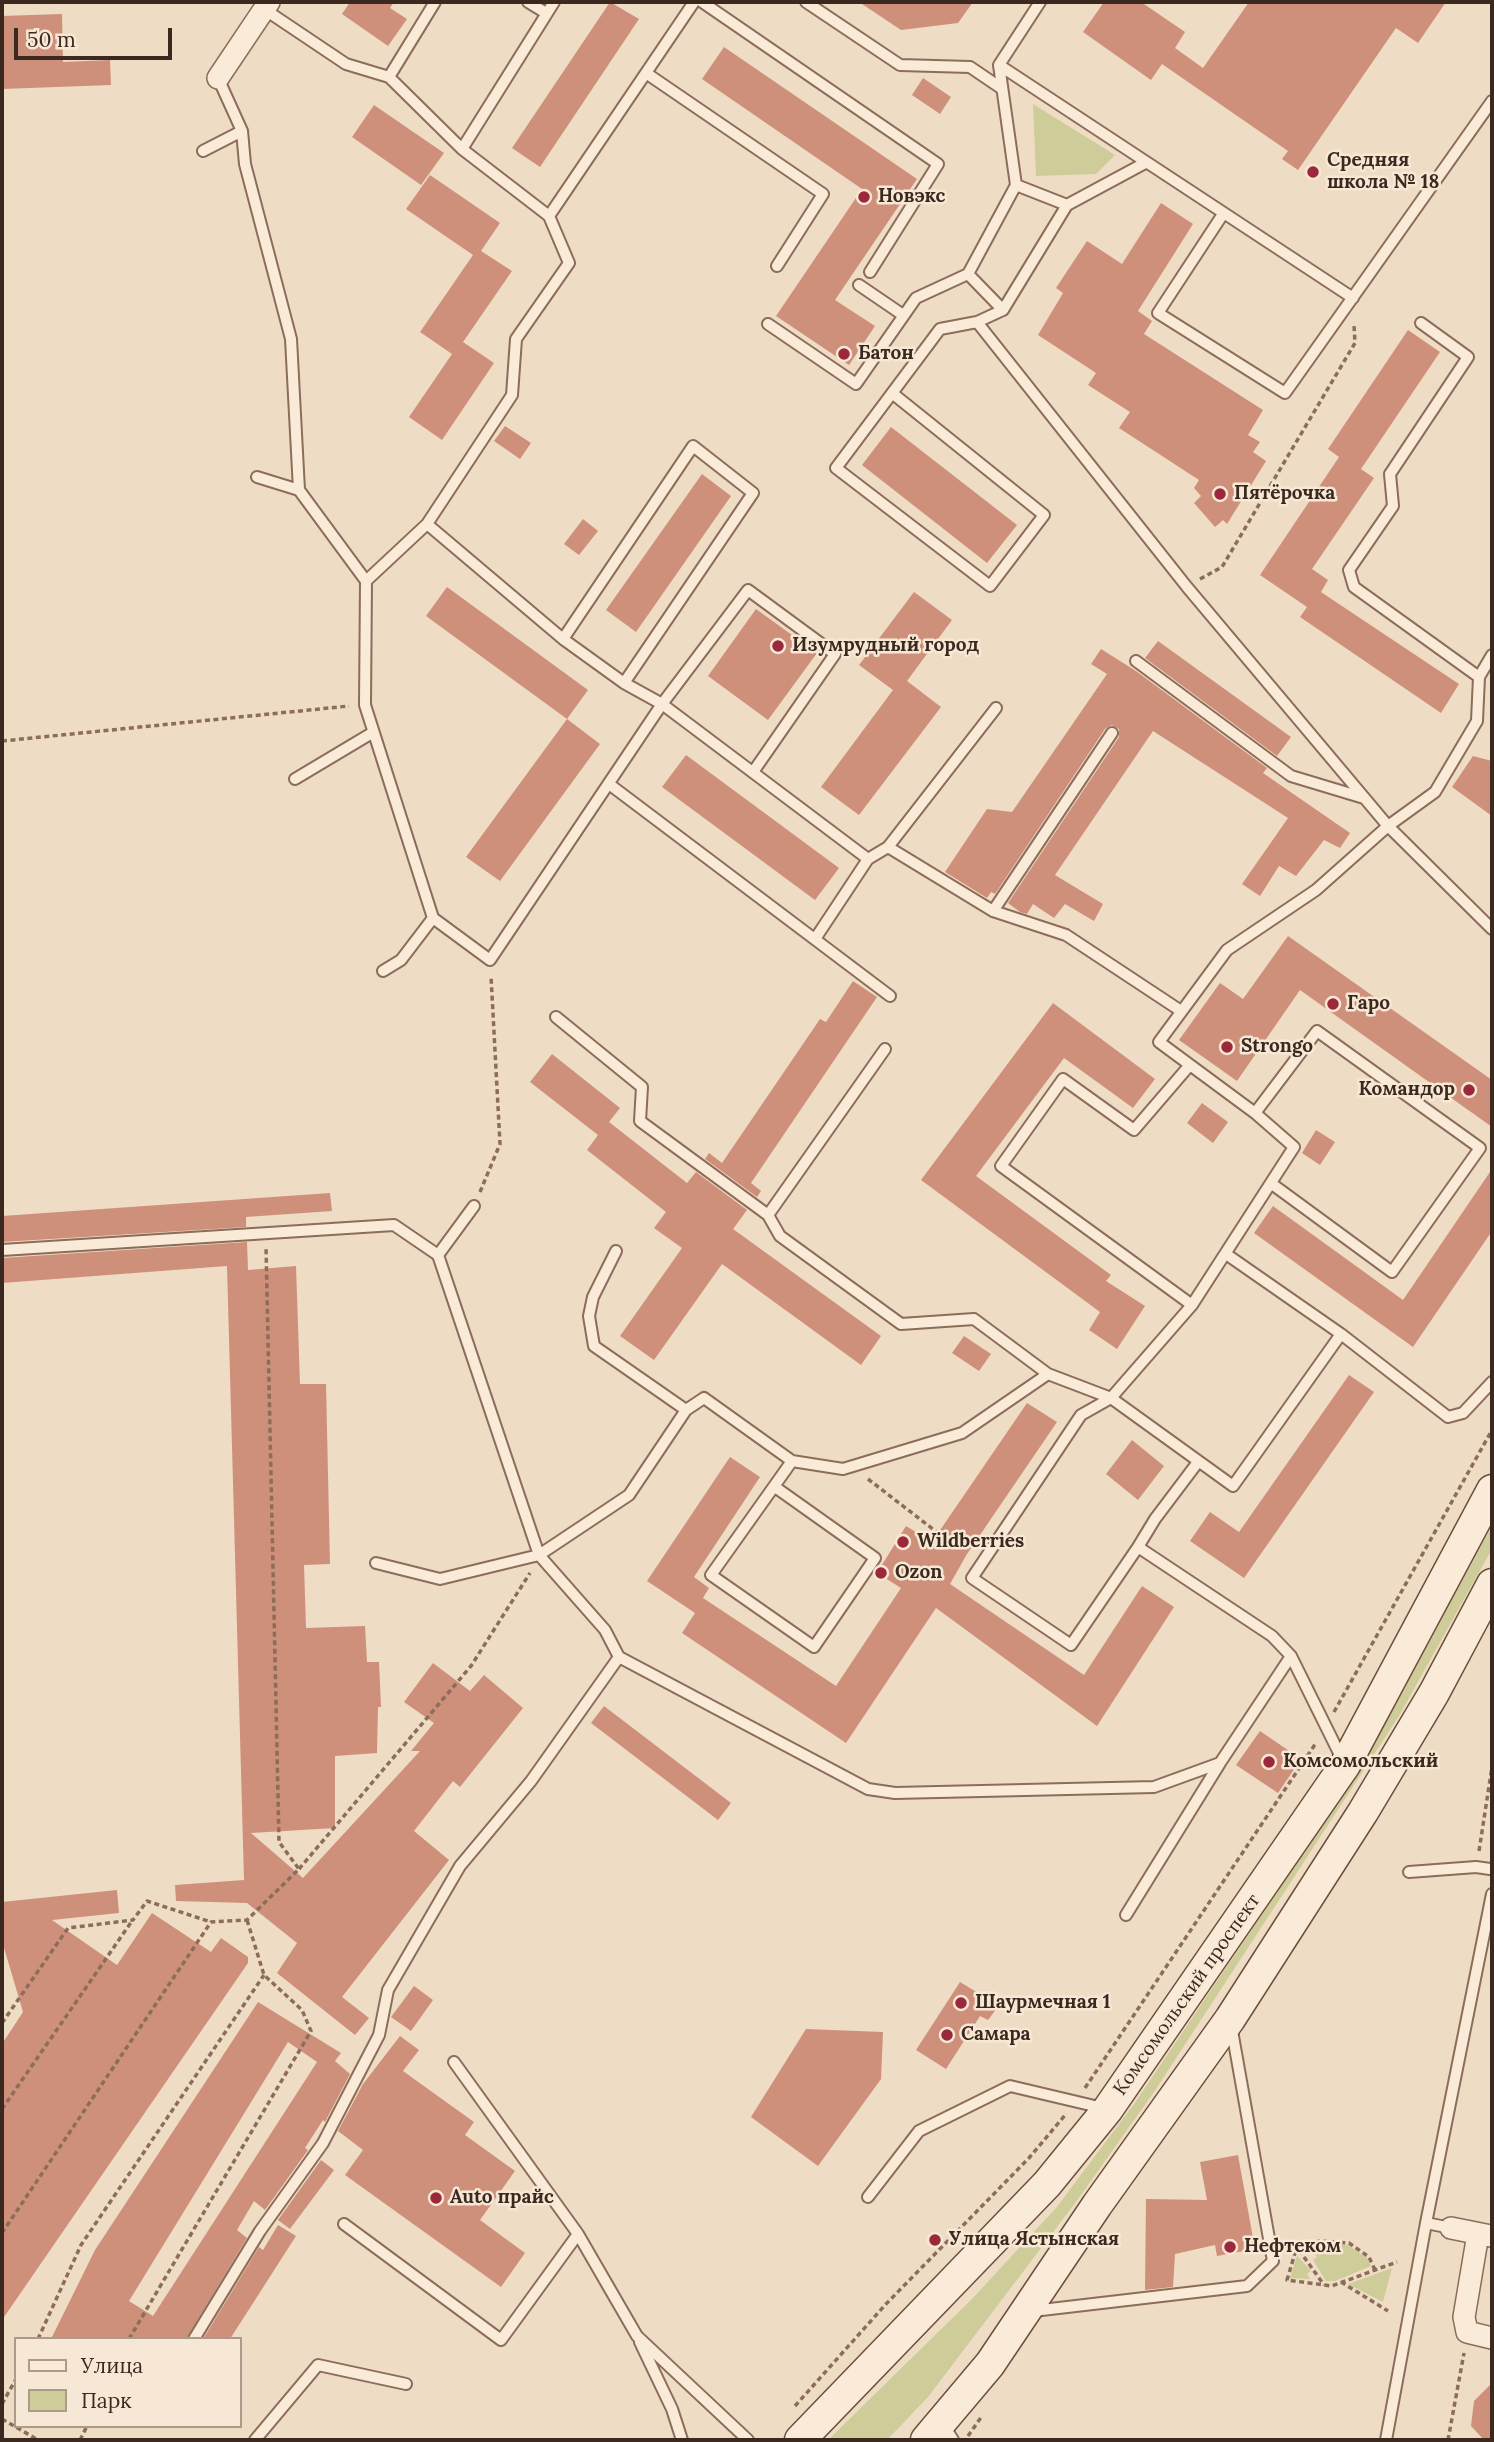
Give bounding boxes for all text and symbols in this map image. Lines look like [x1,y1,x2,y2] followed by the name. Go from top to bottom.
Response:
[18,14,175,58] scale bar
[27,26,76,53] text: 50 m
[1327,150,1439,194] place label: Средняя школа № 18
[1305,164,1321,180] marker: Средняя школа № 18
[878,186,945,208] place label: Новэкс
[856,189,872,205] marker: Новэкс
[858,343,914,365] place label: Батон
[836,346,852,362] marker: Батон
[1234,483,1335,505] place label: Пятёрочка
[1212,486,1228,502] marker: Пятёрочка
[792,635,979,657] place label: Изумрудный город
[770,638,786,654] marker: Изумрудный город
[1347,993,1390,1015] place label: Гаро
[1325,996,1341,1012] marker: Гаро
[1241,1036,1313,1058] place label: Strongo
[1219,1039,1235,1055] marker: Strongo
[1359,1079,1455,1101] place label: Командор
[1461,1082,1477,1098] marker: Командор
[917,1531,1024,1553] place label: Wildberries
[895,1534,911,1550] marker: Wildberries
[895,1562,942,1584] place label: Ozon
[873,1565,889,1581] marker: Ozon
[1283,1751,1438,1773] place label: Комсомольский
[1261,1754,1277,1770] marker: Комсомольский
[1109,1890,1265,2100] street label: Комсомольский проспект
[975,1992,1111,2014] place label: Шаурмечная 1
[953,1995,969,2011] marker: Шаурмечная 1
[961,2024,1031,2046] place label: Самара
[939,2027,955,2043] marker: Самара
[450,2187,554,2209] place label: Auto прайс
[428,2190,444,2206] marker: Auto прайс
[949,2229,1119,2251] place label: Улица Ястынская
[927,2232,943,2248] marker: Улица Ястынская
[1244,2236,1341,2258] place label: Нефтеком
[1222,2239,1238,2255] marker: Нефтеком
[14,2337,242,2428] legend
[81,2352,143,2379] text: Улица
[81,2387,131,2414] text: Парк

